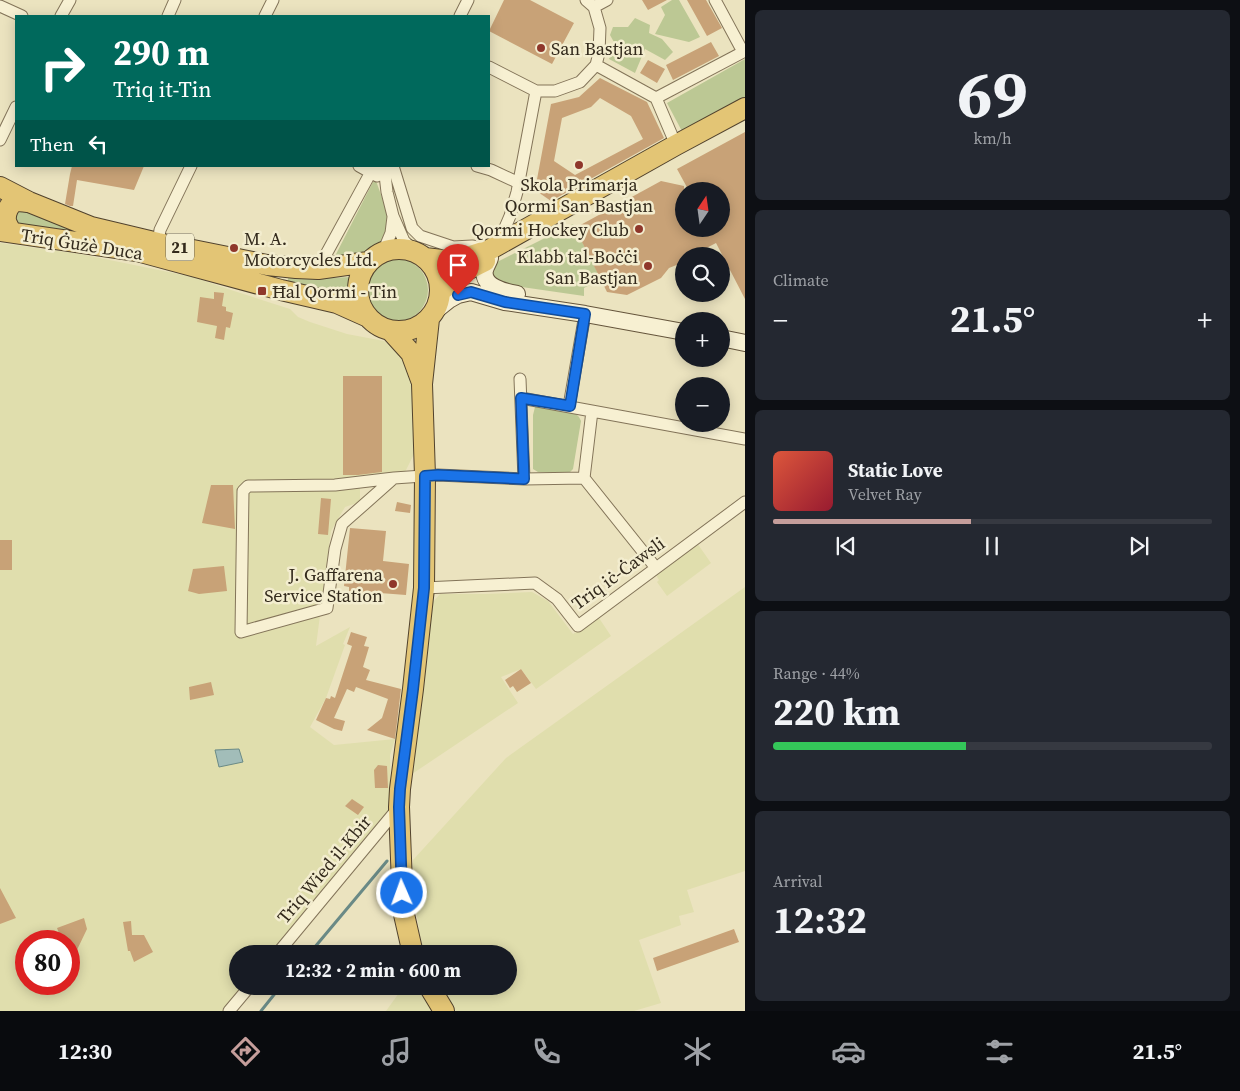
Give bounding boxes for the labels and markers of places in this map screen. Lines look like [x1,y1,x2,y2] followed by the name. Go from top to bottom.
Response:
[551,36,644,61] place label: San Bastjan
[535,42,547,54] marker: San Bastjan
[573,159,585,171] marker: Skola Primarja Qormi San Bastjan
[505,172,653,218] place label: Skola Primarja Qormi San Bastjan
[471,217,629,242] place label: Qormi Hockey Club
[633,223,645,235] marker: Qormi Hockey Club
[244,226,378,272] place label: M. A. Motorcycles Ltd.
[228,242,240,254] marker: M. A. Motorcycles Ltd.
[437,244,479,295] pin
[517,244,638,290] place label: Klabb tal-Boċċi San Bastjan
[642,260,654,272] marker: Klabb tal-Boċċi San Bastjan
[272,279,397,304] place label: Ħal Qormi - Tin
[256,285,268,297] marker: Ħal Qormi - Tin
[264,562,384,608] place label: J. Gaffarena Service Station
[387,578,399,590] marker: J. Gaffarena Service Station

